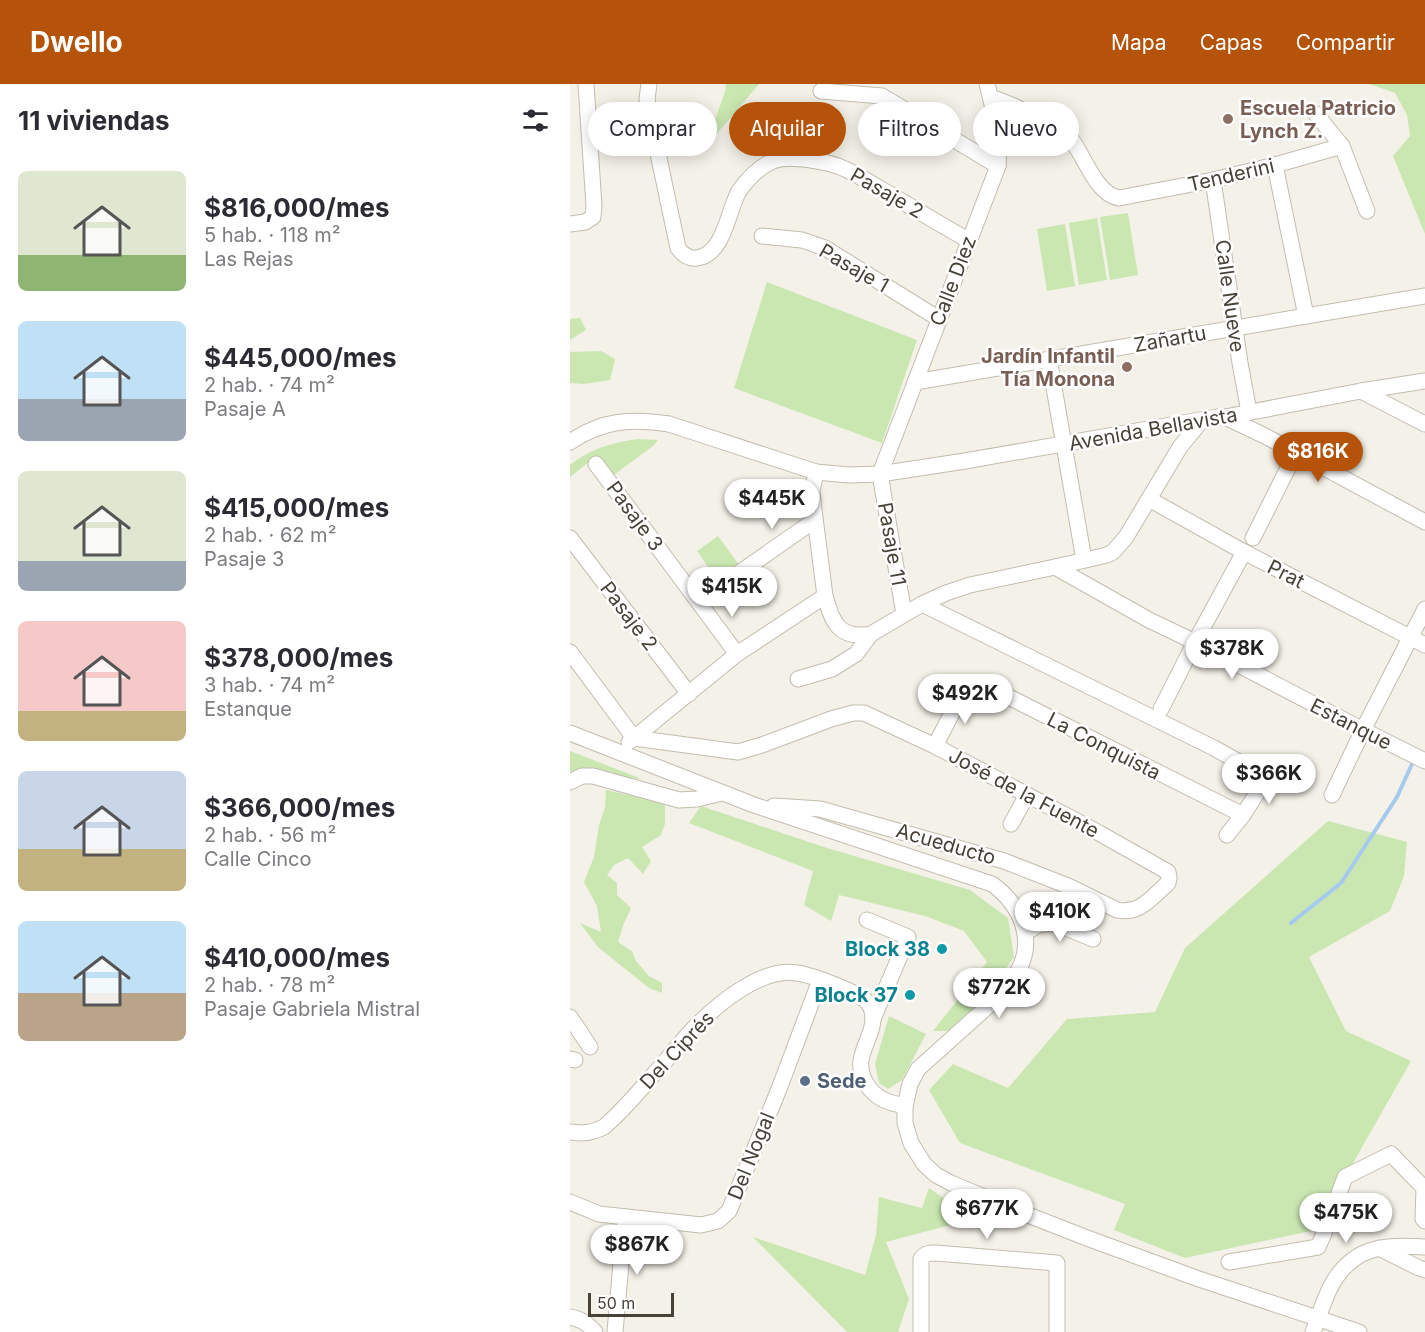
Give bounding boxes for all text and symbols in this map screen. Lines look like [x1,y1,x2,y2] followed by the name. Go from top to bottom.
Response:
[30,25,123,59] text: Dwello
[1111,30,1167,55] text: Mapa
[1200,30,1263,55] text: Capas
[1296,30,1395,55] text: Compartir
[1240,96,1396,143] place label: Escuela Patricio Lynch Z.
[588,102,717,156] chip: Comprar
[729,102,846,156] chip: Alquilar
[858,102,961,156] chip: Filtros
[973,102,1079,156] chip: Nuevo
[519,104,552,137] icon: filters
[18,105,170,136] text: 11 viviendas
[1221,112,1235,126] marker: Escuela Patricio Lynch Z.
[1185,153,1277,197] street label: Tenderini
[846,163,928,223] street label: Pasaje 2
[204,192,390,223] text: $816,000/mes
[66,195,138,267] icon: home
[204,223,340,247] text: 5 hab. · 118 m²
[925,233,981,329] street label: Calle Diez
[1210,238,1250,354] street label: Calle Nueve
[815,239,893,297] street label: Pasaje 1
[204,247,294,271] text: Las Rejas
[1132,321,1208,357] street label: Zañartu
[204,342,397,373] text: $445,000/mes
[981,344,1115,391] place label: Jardín Infantil Tía Monona
[66,345,138,417] icon: home
[1120,360,1134,374] marker: Jardín Infantil Tía Monona
[204,373,335,397] text: 2 hab. · 74 m²
[204,397,286,421] text: Pasaje A
[1067,402,1239,456] street label: Avenida Bellavista
[1276,432,1360,483] pin: $816K
[1287,439,1349,463] text: $816K
[602,476,668,556] street label: Pasaje 3
[730,479,814,530] pin: $445K
[738,486,806,510] text: $445K
[204,492,389,523] text: $415,000/mes
[66,495,138,567] icon: home
[873,500,911,588] street label: Pasaje 11
[204,523,336,547] text: 2 hab. · 62 m²
[204,547,284,571] text: Pasaje 3
[1264,555,1309,594] street label: Prat
[690,567,774,618] pin: $415K
[701,574,763,598] text: $415K
[595,577,663,655] street label: Pasaje 2
[1190,629,1274,680] pin: $378K
[1200,636,1264,660] text: $378K
[204,642,393,673] text: $378,000/mes
[66,645,138,717] icon: home
[204,673,335,697] text: 3 hab. · 74 m²
[923,674,1007,725] pin: $492K
[932,681,998,705] text: $492K
[1306,693,1396,755] street label: Estanque
[204,697,292,721] text: Estanque
[1043,707,1165,785] street label: La Conquista
[945,743,1103,843] street label: José de la Fuente
[1227,754,1311,805] pin: $366K
[1236,761,1302,785] text: $366K
[204,792,395,823] text: $366,000/mes
[66,795,138,867] icon: home
[893,818,999,870] street label: Acueducto
[204,823,336,847] text: 2 hab. · 56 m²
[204,847,312,871] text: Calle Cinco
[1018,892,1102,943] pin: $410K
[1029,899,1091,923] text: $410K
[845,937,930,961] place label: Block 38
[204,942,390,973] text: $410,000/mes
[935,942,949,956] marker: Block 38
[66,945,138,1017] icon: home
[957,968,1041,1019] pin: $772K
[204,973,335,997] text: 2 hab. · 78 m²
[967,975,1031,999] text: $772K
[814,983,898,1007] place label: Block 37
[903,988,917,1002] marker: Block 37
[204,997,420,1021] text: Pasaje Gabriela Mistral
[635,1006,719,1094] street label: Del Ciprés
[817,1069,867,1093] place label: Sede
[798,1074,812,1088] marker: Sede
[723,1109,779,1203] street label: Del Nogal
[945,1189,1029,1240] pin: $677K
[1304,1193,1388,1244] pin: $475K
[955,1196,1019,1220] text: $677K
[1313,1200,1379,1224] text: $475K
[595,1225,679,1276] pin: $867K
[604,1232,670,1256] text: $867K
[588,1290,674,1318] scale bar
[597,1293,635,1313] text: 50 m

